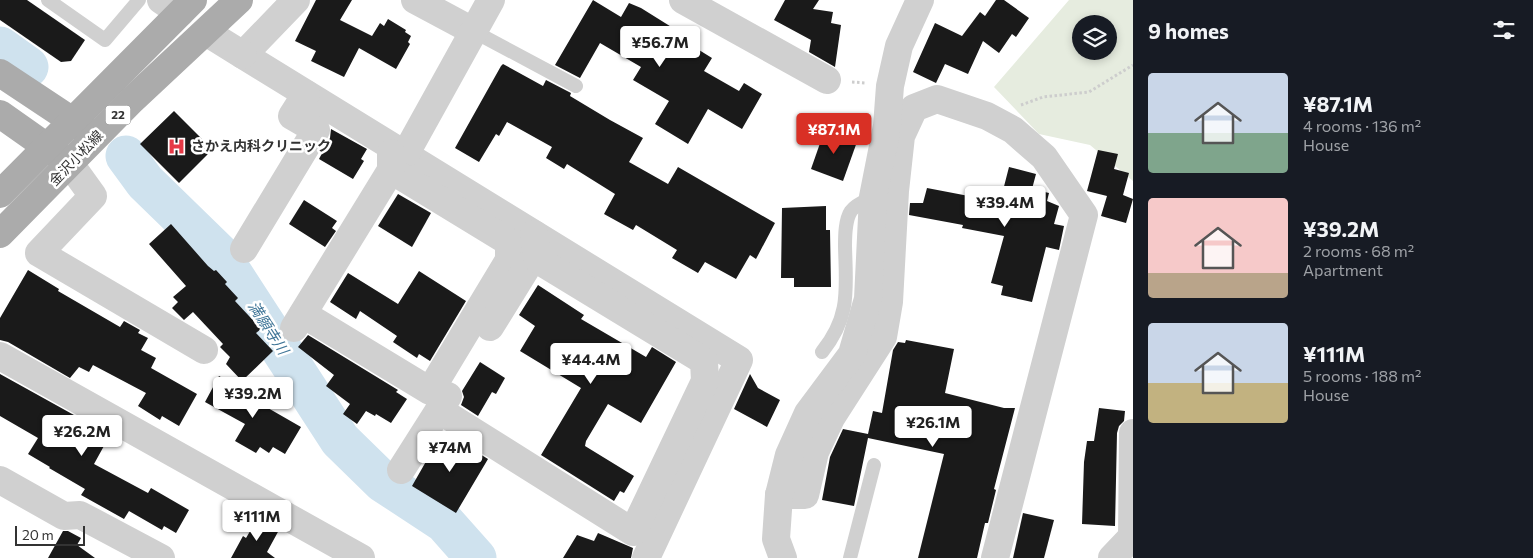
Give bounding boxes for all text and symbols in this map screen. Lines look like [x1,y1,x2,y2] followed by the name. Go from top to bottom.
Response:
[1072,15,1117,60] map controls
[1072,15,1117,60] button: layers
[1490,16,1518,44] icon: filters
[1148,18,1229,43] text: 9 homes
[619,26,701,68] pin: ¥56.7M
[631,32,689,51] text: ¥56.7M
[1303,91,1373,116] text: ¥87.1M
[1188,93,1248,153] icon: home
[106,106,130,124] road number: 22
[793,112,875,155] pin: ¥87.1M
[1303,116,1421,135] text: 4 rooms · 136 m²
[807,119,861,138] text: ¥87.1M
[45,127,106,189] street label: 金沢小松線
[1303,135,1349,154] text: House
[167,136,187,156] hospital icon: さかえ内科クリニック
[191,137,331,154] place label: さかえ内科クリニック
[964,186,1046,228] pin: ¥39.4M
[976,192,1034,211] text: ¥39.4M
[1303,216,1379,241] text: ¥39.2M
[1188,218,1248,278] icon: home
[1303,241,1414,260] text: 2 rooms · 68 m²
[1303,260,1383,279] text: Apartment
[245,297,294,359] water label: 満願寺川
[1303,341,1365,366] text: ¥111M
[550,342,632,385] pin: ¥44.4M
[1188,343,1248,403] icon: home
[561,349,621,368] text: ¥44.4M
[1303,366,1421,385] text: 5 rooms · 188 m²
[212,376,294,419] pin: ¥39.2M
[224,383,282,402] text: ¥39.2M
[1303,385,1349,404] text: House
[892,406,974,448] pin: ¥26.1M
[906,412,960,431] text: ¥26.1M
[41,414,123,457] pin: ¥26.2M
[53,421,111,440] text: ¥26.2M
[420,430,480,473] pin: ¥74M
[428,437,472,456] text: ¥74M
[222,500,292,542] pin: ¥111M
[233,506,281,525] text: ¥111M
[15,523,85,546] scale bar
[22,526,54,543] text: 20 m

